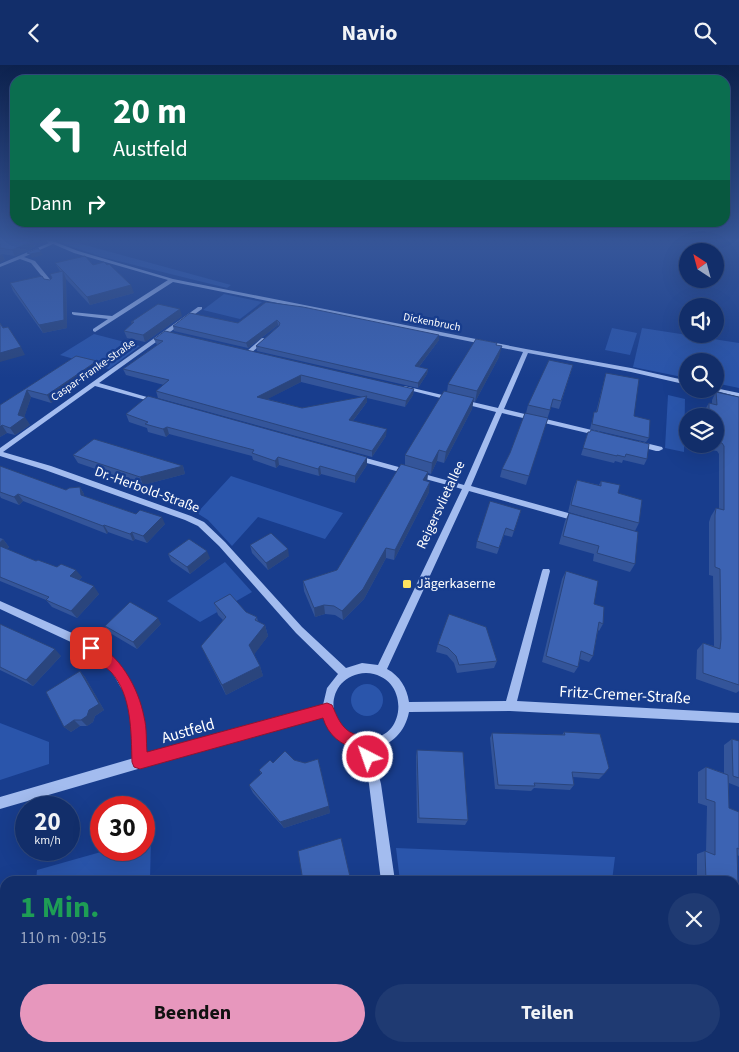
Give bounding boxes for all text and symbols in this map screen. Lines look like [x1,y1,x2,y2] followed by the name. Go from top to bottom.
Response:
[341,17,398,49] text: Navio
[20,19,48,47] icon: back
[691,19,719,47] icon: search
[113,87,187,137] text: 20 m
[30,95,95,160] icon: left
[113,133,188,165] text: Austfeld
[82,190,110,218] icon: right
[30,191,72,218] text: Dann
[679,243,724,287] north arrow
[679,243,724,453] map controls
[679,298,724,343] button: sound
[402,309,462,335] street label: Dickenbruch
[48,335,138,405] street label: Caspar-Franke-Straße
[679,353,724,398] button: search
[679,408,724,453] button: layers
[412,457,470,553] street label: Reigersvlietallee
[92,462,202,518] street label: Dr.-Herbold-Straße
[417,574,496,594] place label: Jägerkaserne
[401,578,413,590] marker: Jägerkaserne
[70,627,112,669] pin
[77,634,105,662] icon: arrive
[559,681,691,709] street label: Fritz-Cremer-Straße
[159,713,217,749] street label: Austfeld
[341,730,393,782] position arrow
[90,796,155,861] speed limit sign: 30
[34,804,61,840] text: 20
[34,832,61,849] text: km/h
[20,886,99,929] text: 1 Min.
[668,893,720,945] button: close
[20,927,107,949] text: 110 m · 09:15
[20,984,365,1042] button: Beenden
[375,984,720,1042] button: Teilen

